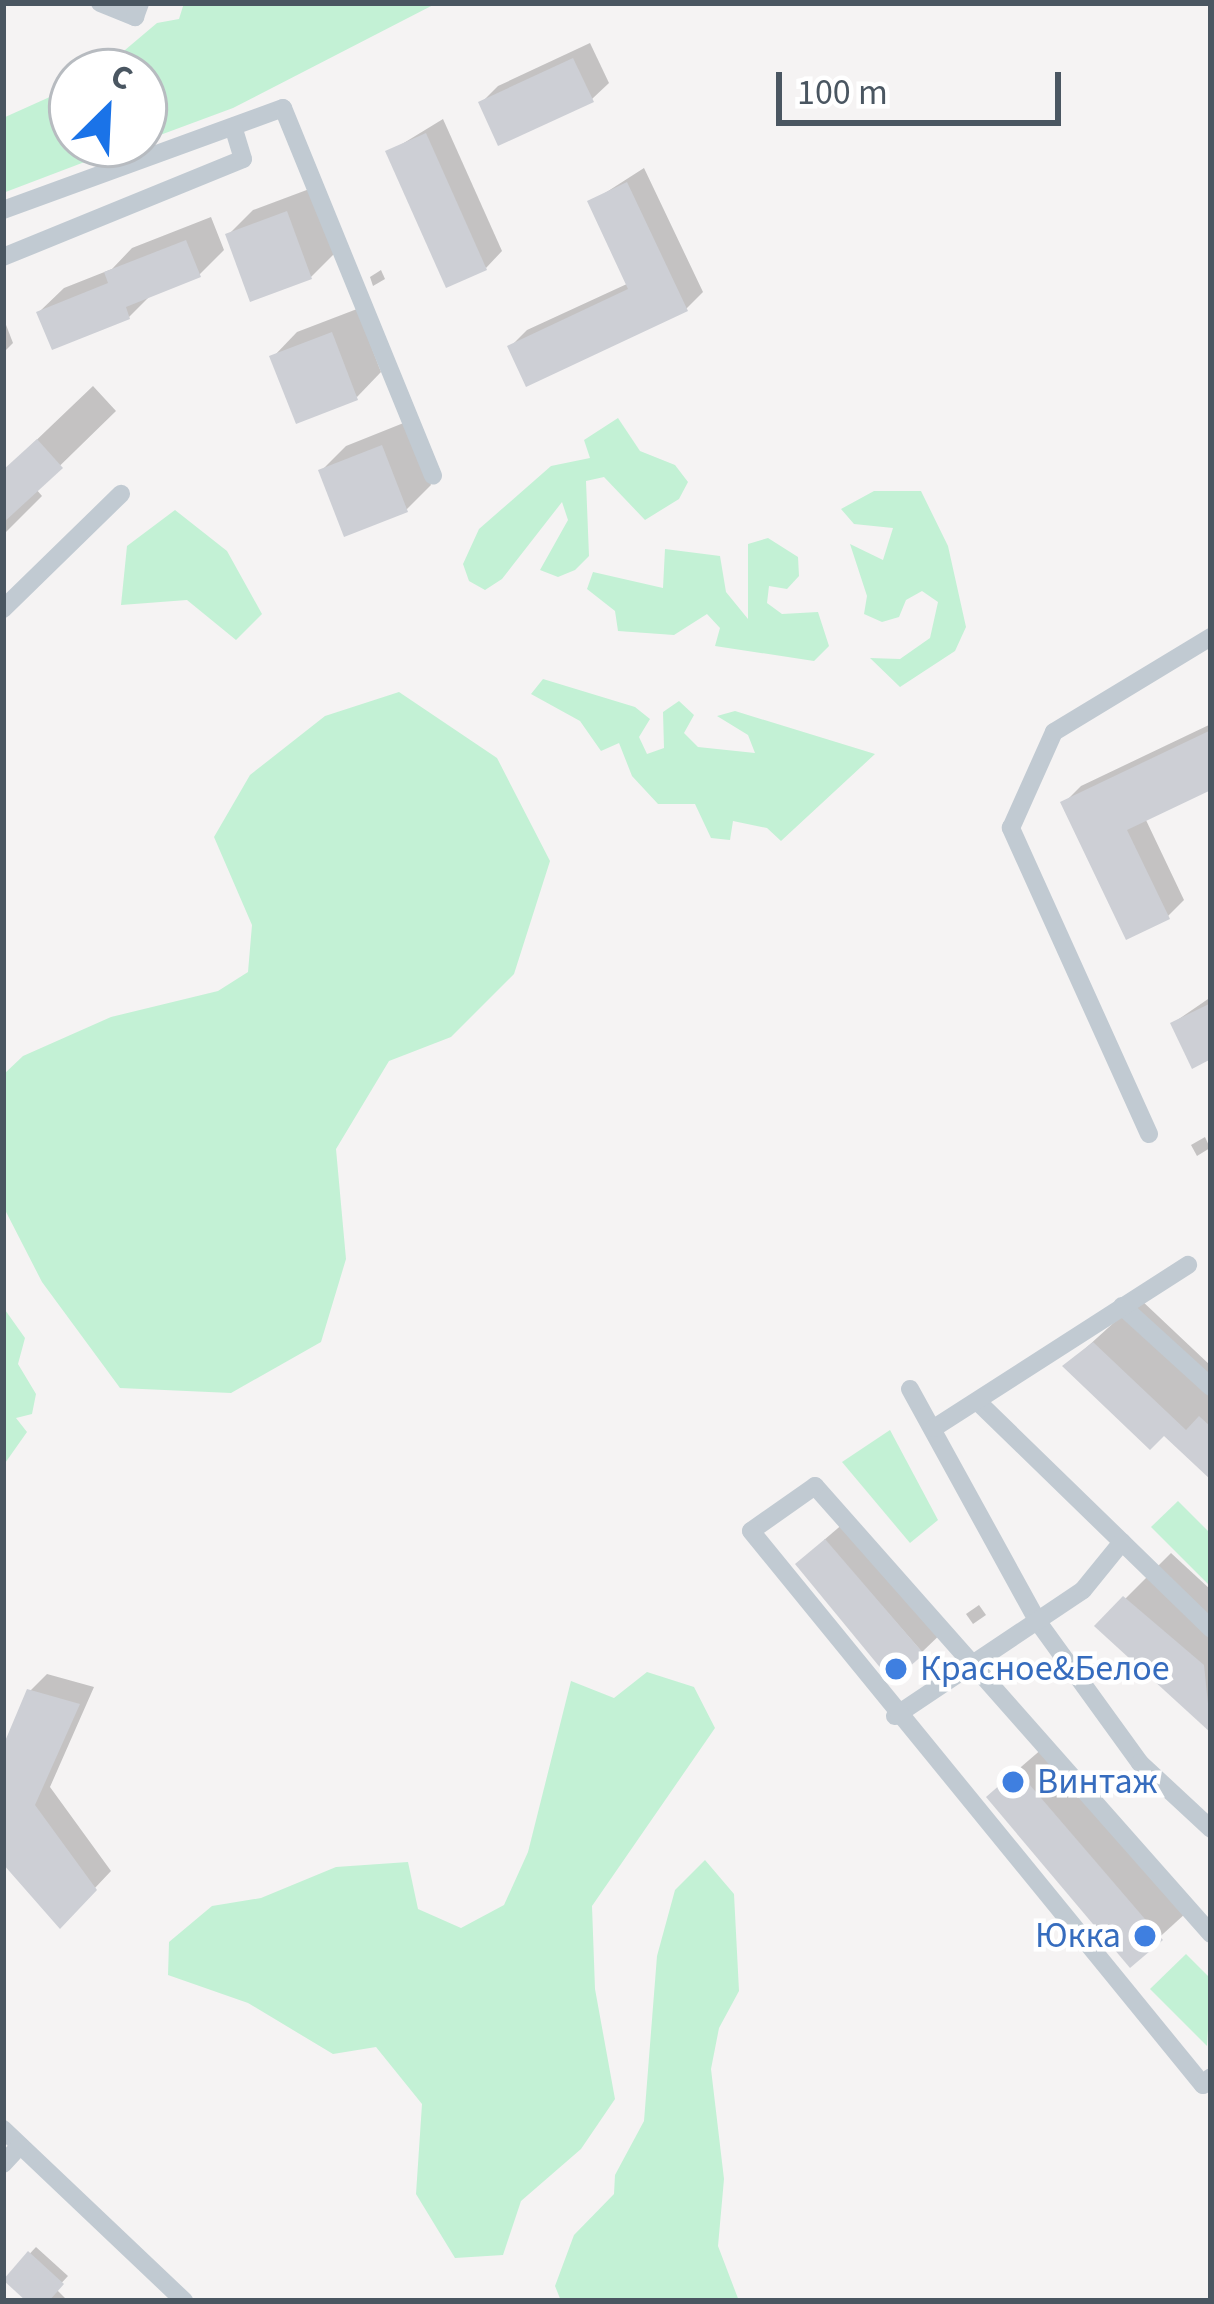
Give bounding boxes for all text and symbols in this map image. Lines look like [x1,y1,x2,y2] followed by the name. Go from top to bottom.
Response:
[48,48,168,168] north arrow
[782,48,1067,122] scale bar
[103,52,140,103] text: С
[797,67,888,118] text: 100 m
[920,1647,1170,1691] place label: Красное&Белое
[883,1656,909,1682] marker: Красное&Белое
[1037,1760,1157,1804] place label: Винтаж
[1000,1769,1026,1795] marker: Винтаж
[1035,1914,1121,1958] place label: Юкка
[1132,1923,1158,1949] marker: Юкка

